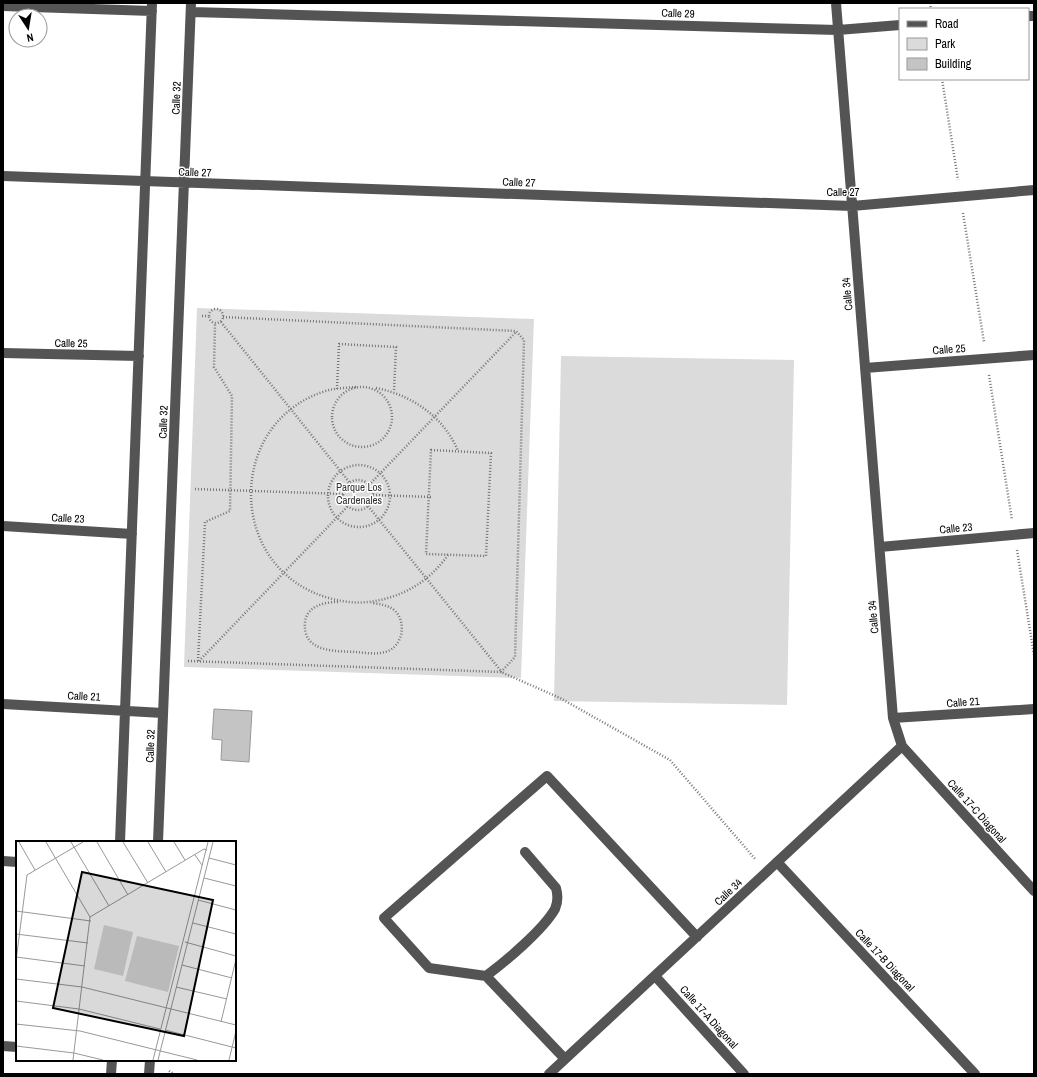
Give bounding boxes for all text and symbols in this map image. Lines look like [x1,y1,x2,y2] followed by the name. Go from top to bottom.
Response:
[661,5,695,21] street label: Calle 29
[8,8,48,48] north arrow
[899,8,1029,80] legend
[935,16,959,32] text: Road
[25,30,35,45] text: N
[935,36,955,52] text: Park
[935,56,972,72] text: Building
[168,81,184,115] street label: Calle 32
[178,164,212,180] street label: Calle 27
[502,174,536,190] street label: Calle 27
[826,185,860,199] street label: Calle 27
[839,277,855,311] street label: Calle 34
[54,336,88,350] street label: Calle 25
[932,341,966,357] street label: Calle 25
[155,405,171,439] street label: Calle 32
[336,480,383,507] park label: Parque Los Cardenales
[51,510,85,526] street label: Calle 23
[939,520,973,536] street label: Calle 23
[865,600,881,634] street label: Calle 34
[67,688,101,704] street label: Calle 21
[946,694,980,710] street label: Calle 21
[142,729,158,763] street label: Calle 32
[945,776,1009,846] street label: Calle 17-C Diagonal
[16,841,236,1061] inset map
[711,876,745,908] street label: Calle 34
[852,926,918,994] street label: Calle 17-B Diagonal
[677,983,741,1051] street label: Calle 17-A Diagonal

